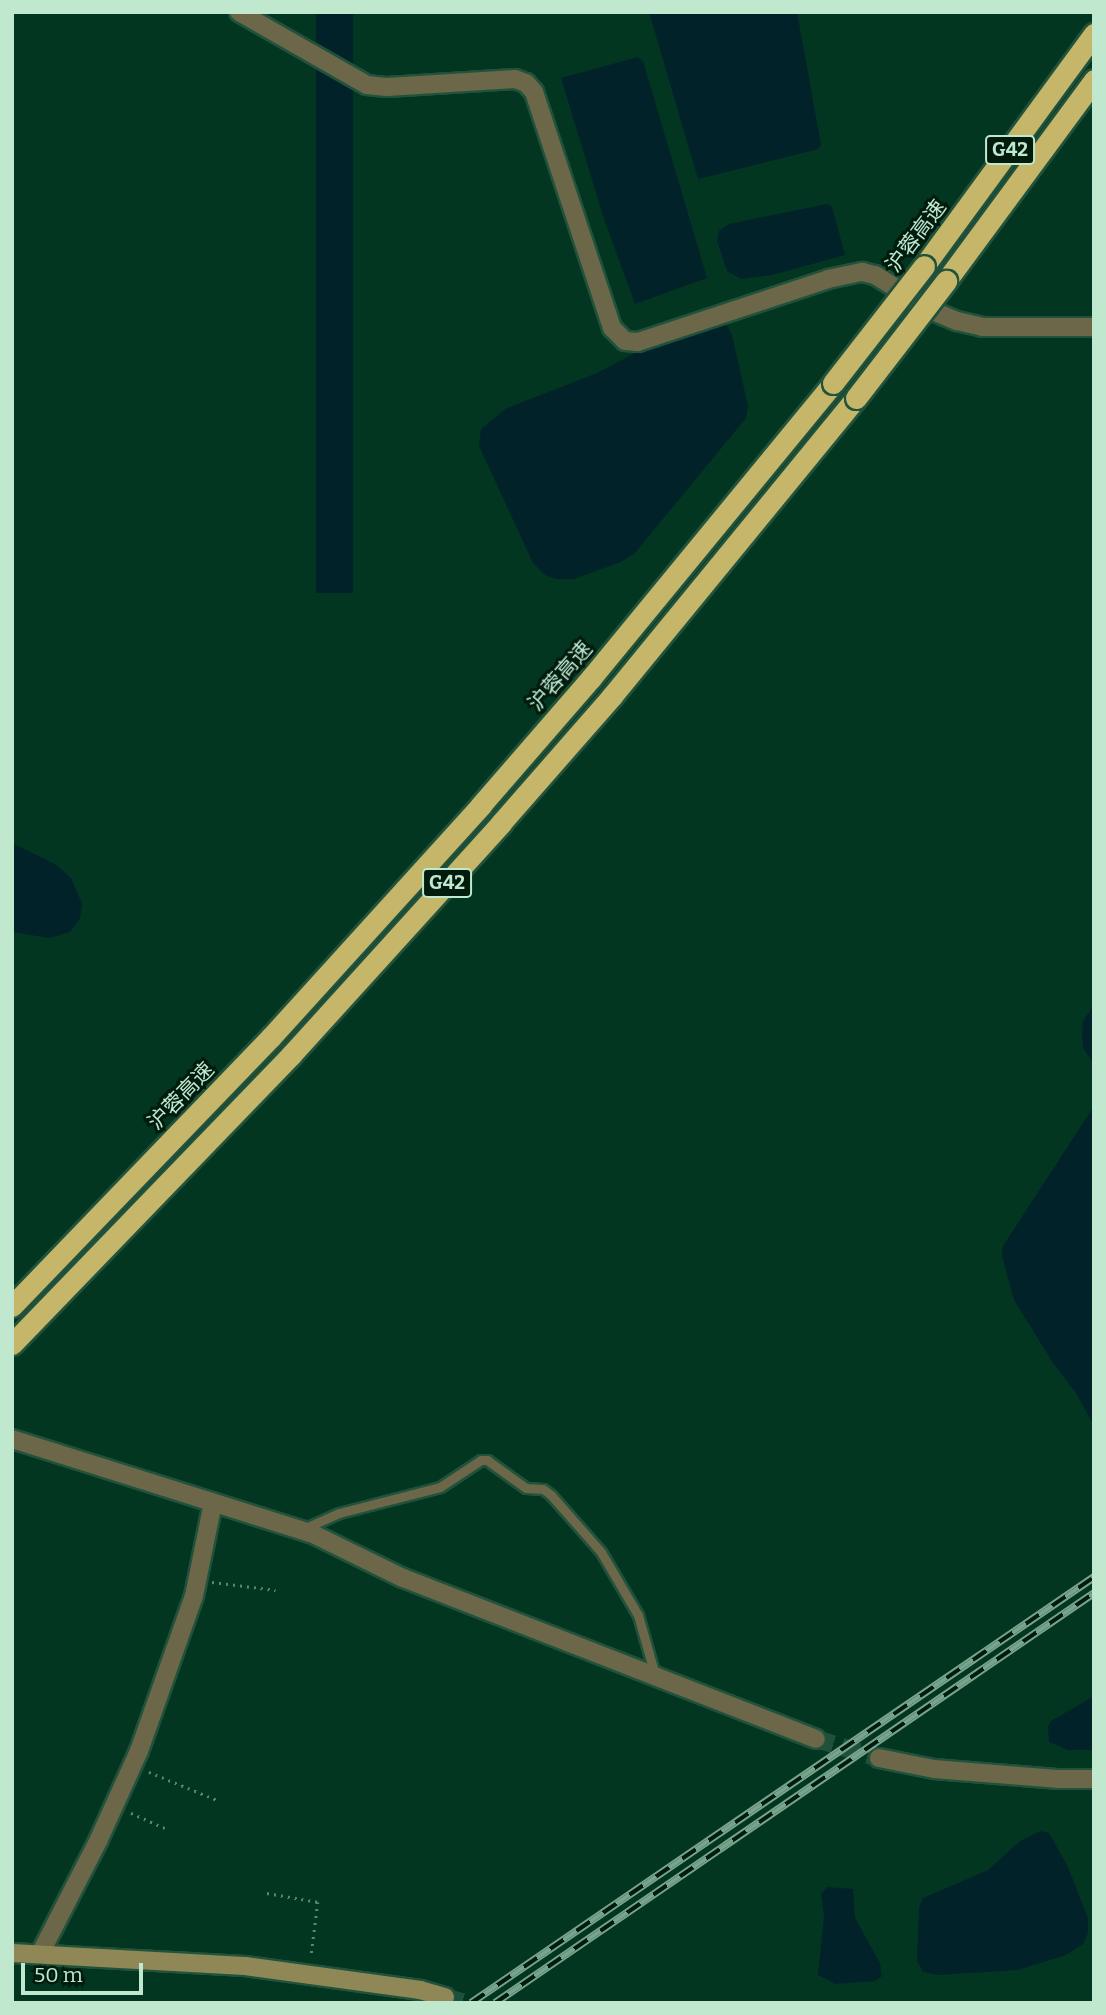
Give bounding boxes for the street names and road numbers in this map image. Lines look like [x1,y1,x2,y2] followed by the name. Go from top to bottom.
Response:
[984,134,1036,166] road number: G42
[881,195,951,277] street label: 沪蓉高速
[523,636,597,716] street label: 沪蓉高速
[421,868,473,898] road number: G42
[143,1057,219,1135] street label: 沪蓉高速

